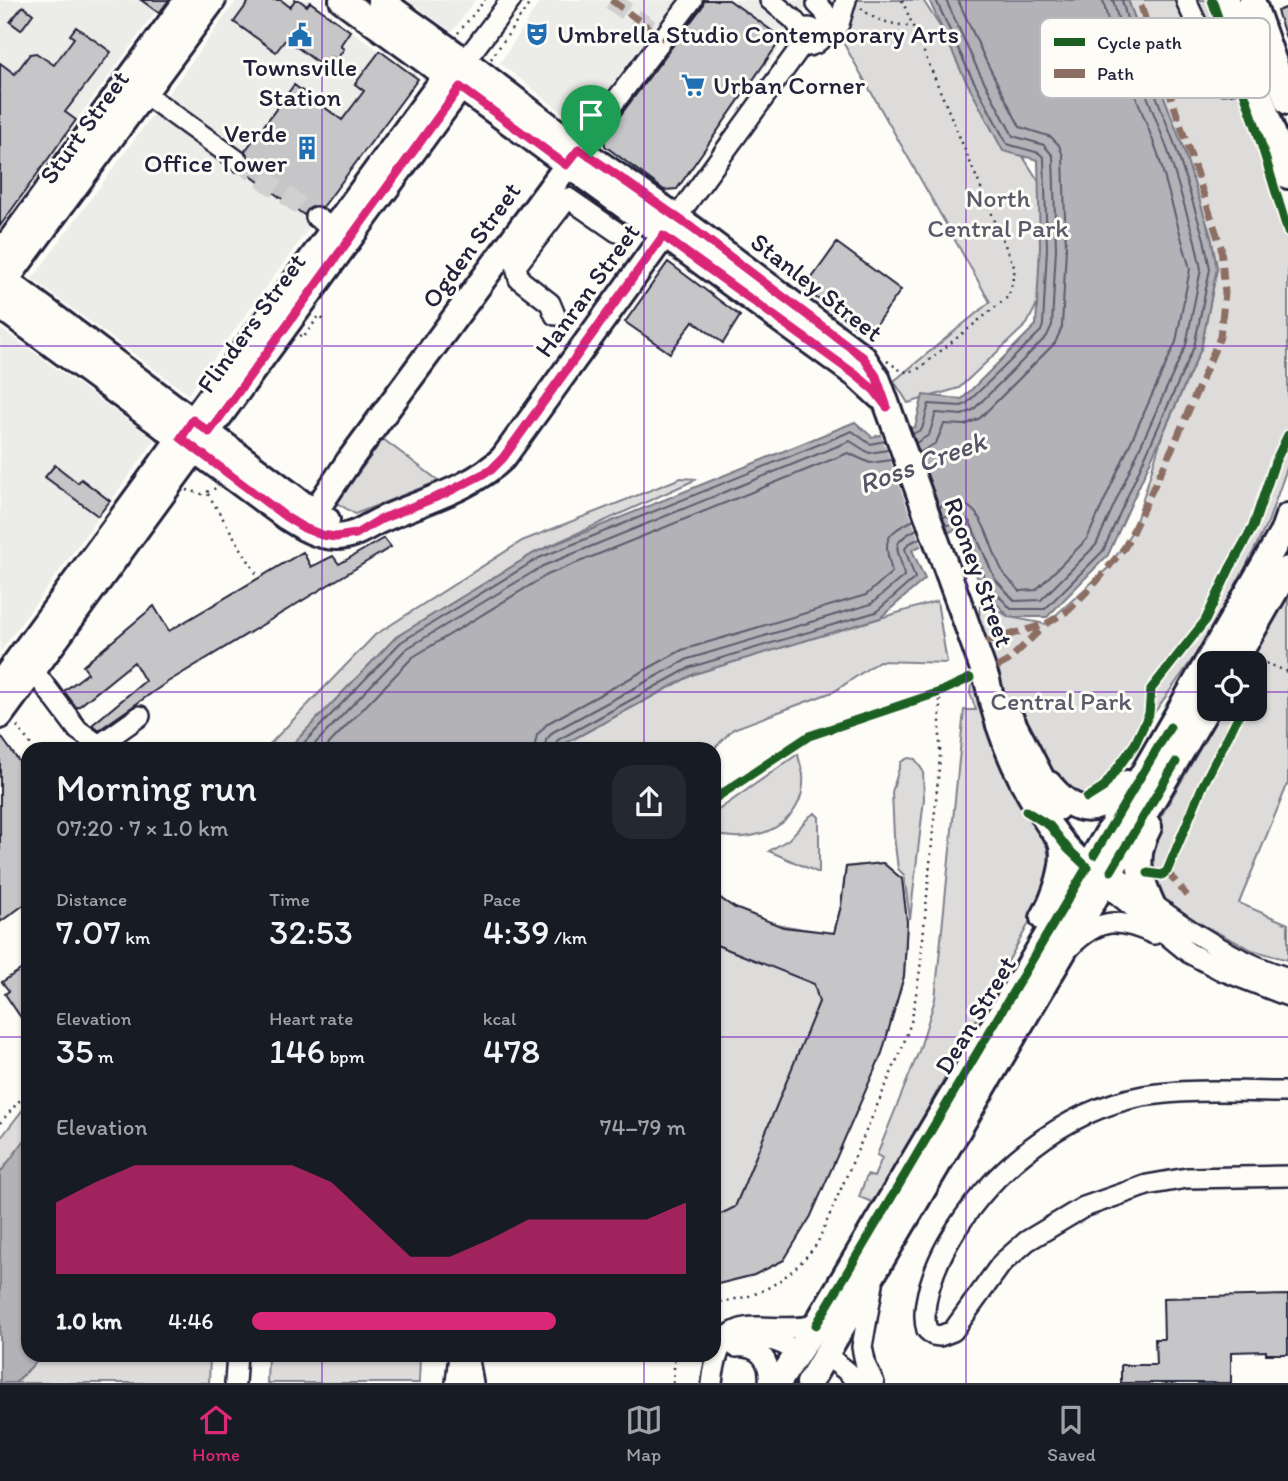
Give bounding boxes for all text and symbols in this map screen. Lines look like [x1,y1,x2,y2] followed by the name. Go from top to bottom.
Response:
[557,18,959,50] place label: Umbrella Studio Contemporary Arts
[1040,18,1270,98] legend
[523,20,551,48] theatre icon: Umbrella Studio Contemporary Arts
[286,21,314,49] public building icon: Townsville Station
[1097,31,1182,54] text: Cycle path
[243,51,357,113] place label: Townsville Station
[1097,62,1134,85] text: Path
[32,64,136,190] street label: Sturt Street
[713,69,866,101] place label: Urban Corner
[679,71,707,99] supermarket icon: Urban Corner
[561,85,621,157] pin
[572,96,610,134] icon: arrive
[144,117,288,179] place label: Verde Office Tower
[293,134,321,162] building icon: Verde Office Tower
[415,176,528,314] street label: Ogden Street
[927,182,1069,244] park label: North Central Park
[528,216,647,363] street label: Hanran Street
[745,225,890,349] street label: Stanley Street
[190,247,312,399] street label: Flinders Street
[854,423,992,501] water label: Ross Creek
[937,493,1021,651] street label: Rooney Street
[1197,651,1267,721] map controls
[1197,651,1267,721] button: locate
[990,685,1132,717] park label: Central Park
[56,765,257,811] text: Morning run
[612,765,686,839] button: share
[56,814,228,842] text: 07:20 · 7 × 1.0 km
[56,888,127,911] text: Distance
[269,888,310,911] text: Time
[483,888,521,911] text: Pace
[56,911,121,953] text: 7.07
[269,911,353,953] text: 32:53
[483,911,550,953] text: 4:39
[121,926,150,949] text: km
[550,926,587,949] text: /km
[927,950,1023,1080] street label: Dean Street
[56,1007,132,1030] text: Elevation
[269,1007,353,1030] text: Heart rate
[483,1007,516,1030] text: kcal
[56,1030,93,1072] text: 35
[269,1030,325,1072] text: 146
[483,1030,540,1072] text: 478
[93,1045,114,1068] text: m
[325,1045,365,1068] text: bpm
[56,1113,147,1141] text: Elevation
[600,1113,686,1141] text: 74–79 m
[56,1307,122,1335] text: 1.0 km
[168,1307,213,1335] text: 4:46
[192,1401,240,1466] tab: Home
[625,1401,663,1466] tab: Map
[1047,1401,1096,1466] tab: Saved

